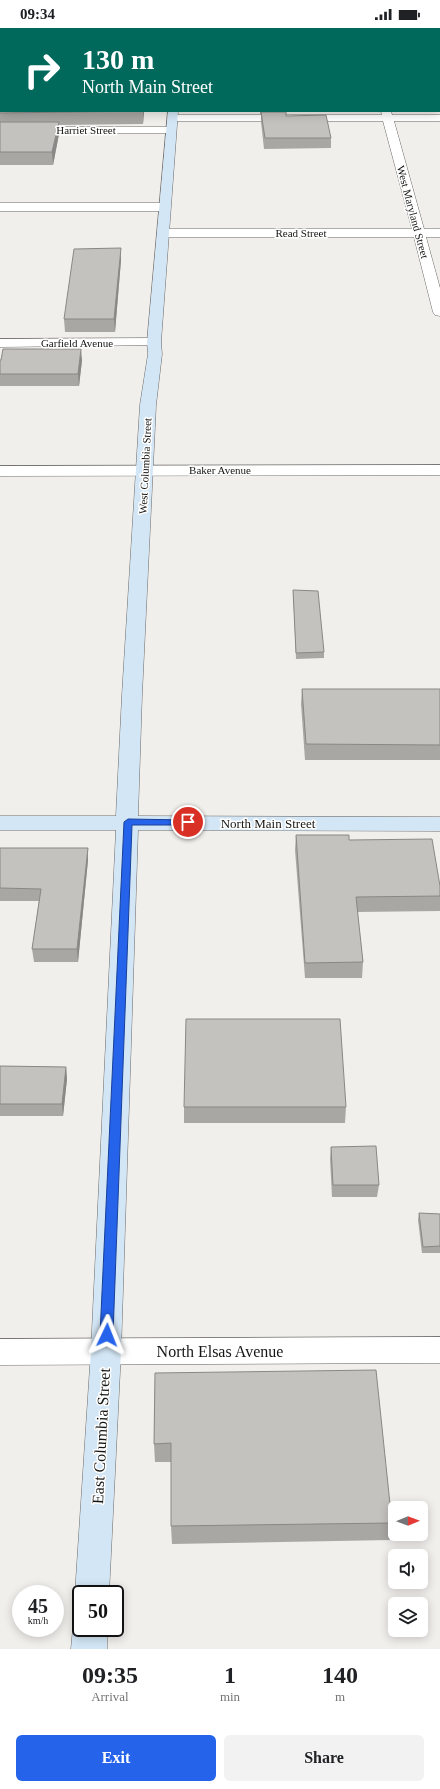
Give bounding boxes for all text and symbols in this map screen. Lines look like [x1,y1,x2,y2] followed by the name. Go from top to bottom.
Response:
[20,6,55,22] text: 09:34
[16,44,68,96] icon: right
[82,44,154,75] text: 130 m
[82,77,213,97] text: North Main Street
[56,124,116,136] street label: Harriet Street
[395,164,431,260] street label: West Maryland Street
[275,227,327,239] street label: Read Street
[41,337,113,349] street label: Garfield Avenue
[136,418,154,514] street label: West Columbia Street
[189,464,251,476] street label: Baker Avenue
[171,805,205,839] pin
[177,811,199,833] icon: arrive
[221,816,316,831] street label: North Main Street
[86,1314,128,1356] position arrow
[157,1343,283,1360] street label: North Elsas Avenue
[89,1367,113,1504] street label: East Columbia Street
[388,1501,428,1541] north arrow
[388,1501,428,1637] map controls
[388,1549,428,1589] button: sound
[72,1585,124,1637] speed limit sign: 50
[28,1595,48,1617] text: 45
[388,1597,428,1637] button: layers
[28,1615,48,1626] text: km/h
[82,1662,138,1688] text: 09:35
[224,1662,236,1688] text: 1
[322,1662,358,1688] text: 140
[91,1689,129,1704] text: Arrival
[220,1689,240,1704] text: min
[335,1689,345,1704] text: m
[16,1735,216,1781] button: Exit
[224,1735,424,1781] button: Share

